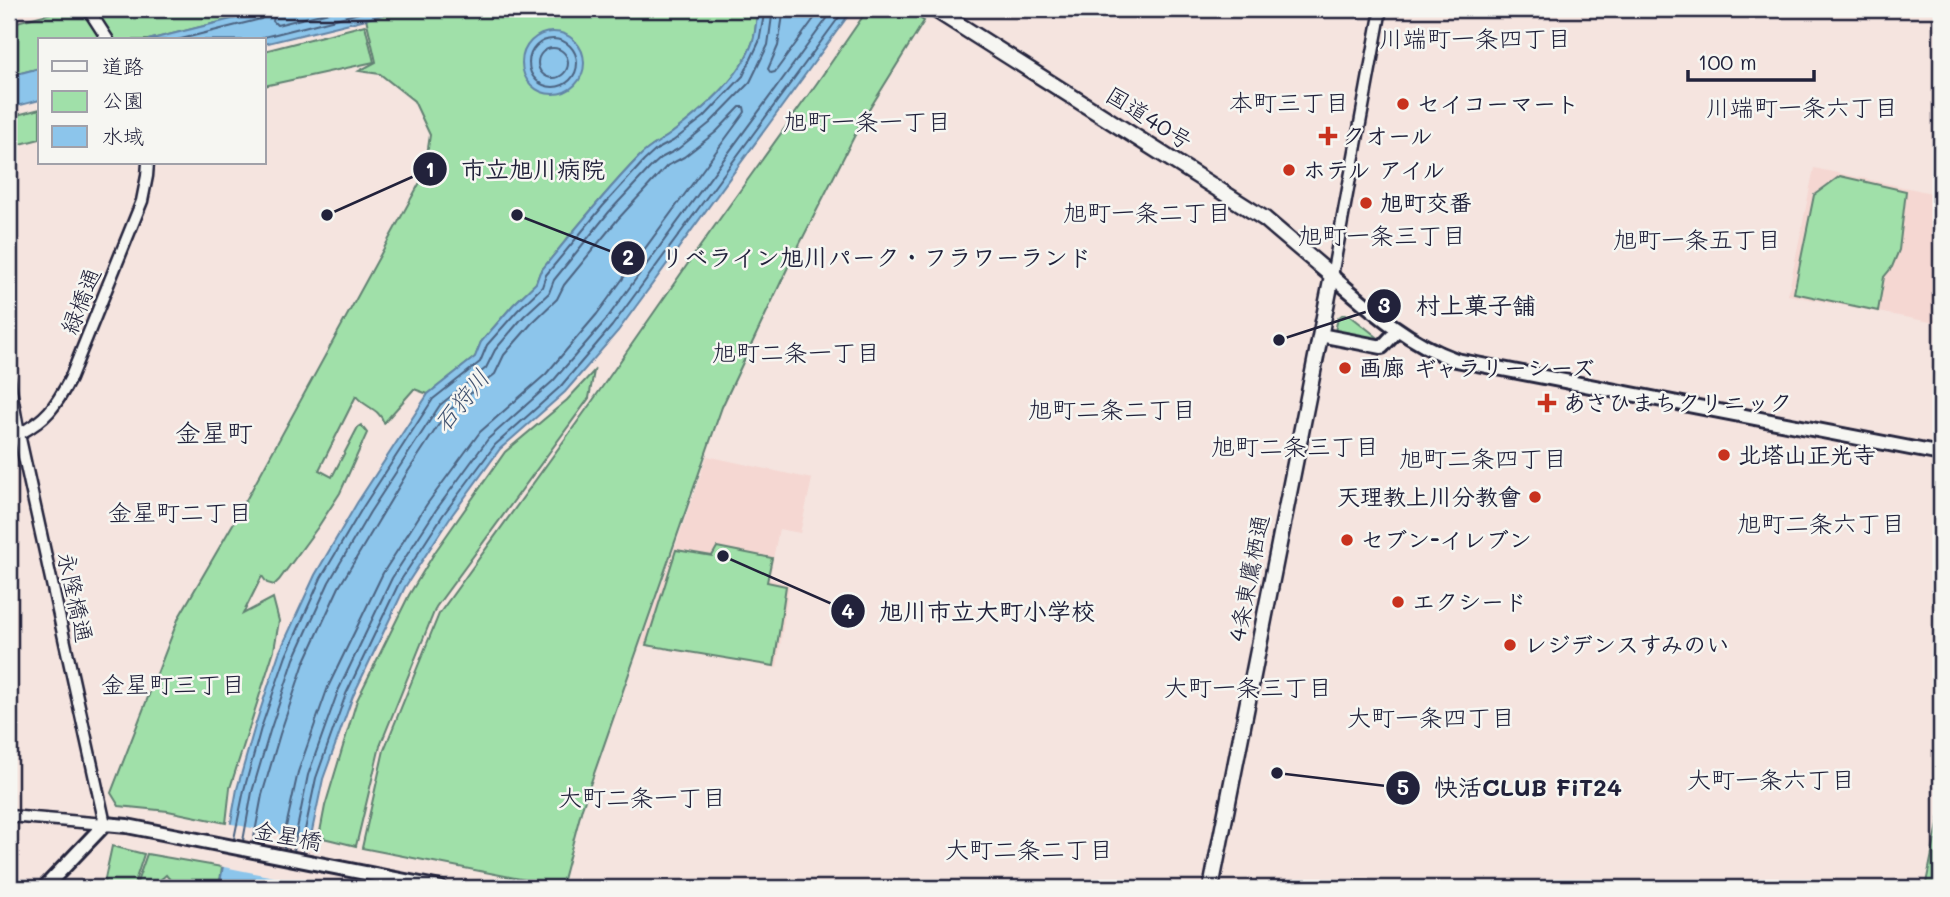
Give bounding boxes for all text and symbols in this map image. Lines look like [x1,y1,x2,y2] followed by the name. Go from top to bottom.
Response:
[1379,22,1571,53] district label: 川端町一条四丁目
[38,38,266,164] legend
[1688,38,1814,82] scale bar
[1698,48,1757,75] text: 100 m
[102,52,144,79] text: 道路
[1101,79,1198,155] street label: 国道40号
[102,86,144,113] text: 公園
[1229,86,1349,117] district label: 本町三丁目
[1417,88,1579,118] place label: セイコーマート
[1706,91,1898,122] district label: 川端町一条六丁目
[1395,96,1411,112] marker: セイコーマート
[783,105,951,136] district label: 旭町一条一丁目
[1342,120,1433,150] place label: クオール
[102,122,144,149] text: 水域
[1320,128,1336,144] marker: クオール
[412,147,619,192] callout: 市立旭川病院
[461,153,605,184] text: 市立旭川病院
[1303,154,1446,184] place label: ホテル アイル
[425,155,435,182] text: 1
[1281,162,1297,178] marker: ホテル アイル
[1380,187,1472,217] place label: 旭町交番
[1358,195,1374,211] marker: 旭町交番
[1063,196,1231,227] district label: 旭町一条二丁目
[1298,219,1466,250] district label: 旭町一条三丁目
[1613,223,1781,254] district label: 旭町一条五丁目
[611,235,1106,280] callout: リベライン旭川パーク・フラワーランド
[660,241,1092,272] text: リベライン旭川パーク・フラワーランド
[622,243,634,270] text: 2
[53,263,107,338] street label: 緑橋通
[1367,283,1550,328] callout: 村上菓子舗
[1416,289,1536,320] text: 村上菓子舗
[1378,291,1390,318] text: 3
[712,336,880,367] district label: 旭町二条一丁目
[1359,352,1595,382] place label: 画廊 ギャラリーシーズ
[1337,360,1353,376] marker: 画廊 ギャラリーシーズ
[426,362,496,438] water label: 石狩川
[1563,387,1792,417] place label: あさひまちクリニック
[1028,393,1196,424] district label: 旭町二条二丁目
[1537,393,1557,413] marker: あさひまちクリニック
[175,415,253,449] district label: 金星町
[1211,430,1379,461] district label: 旭町二条三丁目
[1738,439,1876,469] place label: 北塔山正光寺
[1399,442,1567,473] district label: 旭町二条四丁目
[1716,447,1732,463] marker: 北塔山正光寺
[1337,481,1521,511] place label: 天理教上川分教會
[1527,489,1543,505] marker: 天理教上川分教會
[108,496,252,527] district label: 金星町二丁目
[1737,507,1905,538] district label: 旭町二条六丁目
[1221,512,1275,644] street label: 4条東鷹栖通
[1361,524,1532,554] place label: セブン-イレブン
[1339,532,1355,548] marker: セブン-イレブン
[52,549,100,645] street label: 永隆橋通
[1412,586,1527,616] place label: エクシード
[830,589,1109,634] callout: 旭川市立大町小学校
[1390,594,1406,610] marker: エクシード
[879,595,1095,626] text: 旭川市立大町小学校
[841,597,855,624] text: 4
[1524,629,1729,659] place label: レジデンスすみのい
[1502,637,1518,653] marker: レジデンスすみのい
[101,668,245,699] district label: 金星町三丁目
[1164,671,1332,702] district label: 大町一条三丁目
[1347,701,1515,732] district label: 大町一条四丁目
[1687,763,1855,794] district label: 大町一条六丁目
[1386,765,1636,810] callout: 快活CLUB FiT24
[1434,771,1622,802] text: 快活CLUB FiT24
[1397,773,1409,800] text: 5
[558,781,726,812] district label: 大町二条一丁目
[251,814,325,856] street label: 金星橋
[945,833,1113,864] district label: 大町二条二丁目

